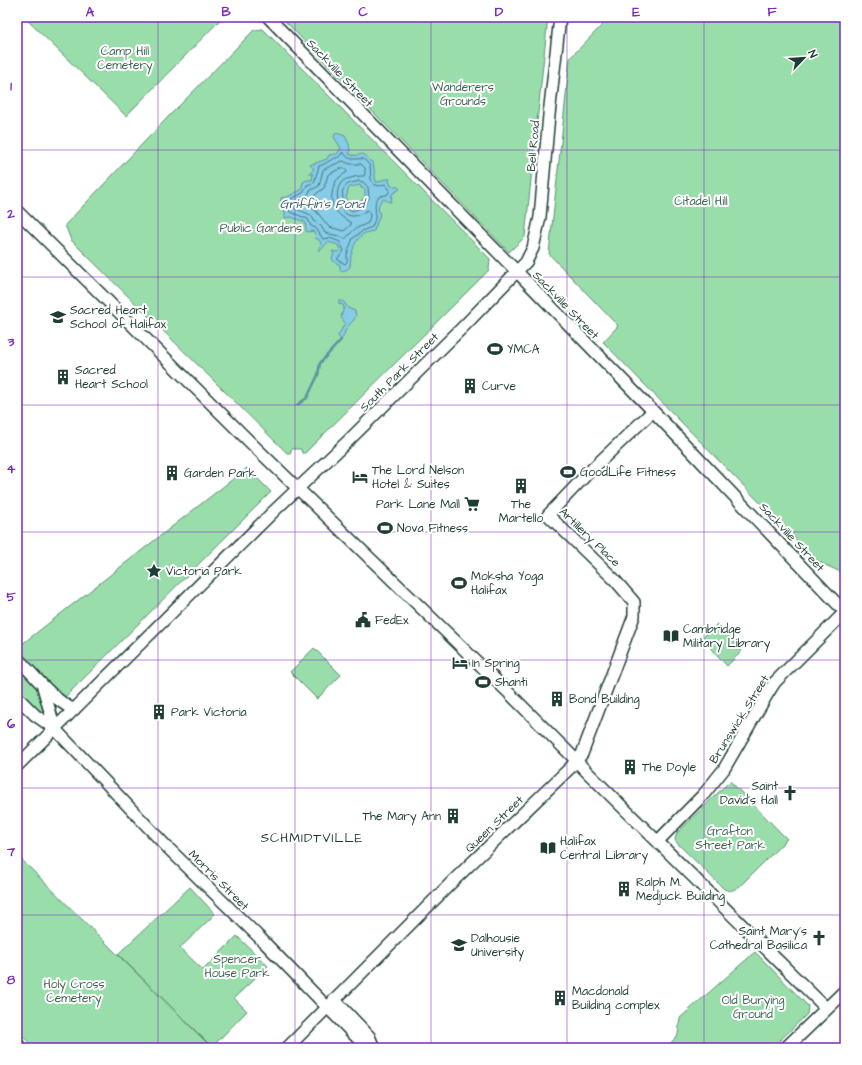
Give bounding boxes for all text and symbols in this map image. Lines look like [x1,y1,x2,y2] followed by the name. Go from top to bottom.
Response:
[86,3,95,21] text: A
[221,3,231,21] text: B
[358,3,368,21] text: C
[495,3,504,21] text: D
[632,3,640,21] text: E
[767,3,777,21] text: F
[303,35,377,111] street label: Sackville Street
[784,38,824,78] north arrow
[97,43,153,75] park label: Camp Hill Cemetery
[804,48,821,60] text: N
[10,77,12,95] text: 1
[432,79,494,110] park label: Wanderers Grounds
[523,120,544,172] street label: Bell Road
[674,193,728,210] park label: Citadel Hill
[280,195,367,213] water label: Griffin's Pond
[6,205,15,223] text: 2
[220,220,302,237] park label: Public Gardens
[529,267,603,343] street label: Sackville Street
[70,302,166,333] place label: Sacred Heart School of Halifax
[49,308,67,326] school or university icon: Sacred Heart School of Halifax
[356,329,443,416] street label: South Park Street
[7,333,15,351] text: 3
[486,340,504,358] sports icon: YMCA
[507,341,540,358] place label: YMCA
[75,362,148,393] place label: Sacred Heart School
[54,368,72,386] building icon: Sacred Heart School
[461,377,479,395] building icon: Curve
[482,378,516,395] place label: Curve
[7,460,16,478] text: 4
[372,462,464,493] place label: The Lord Nelson Hotel & Suites
[559,463,577,481] sports icon: GoodLife Fitness
[163,464,181,482] building icon: Garden Park
[580,464,676,481] place label: GoodLife Fitness
[184,465,257,482] place label: Garden Park
[351,468,369,486] hotel icon: The Lord Nelson Hotel & Suites
[512,477,530,495] building icon: The Martello
[463,495,481,513] supermarket icon: Park Lane Mall
[376,496,460,513] place label: Park Lane Mall
[499,496,544,527] place label: The Martello
[755,499,828,576] street label: Sackville Street
[555,504,624,572] street label: Artillery Place
[376,519,394,537] sports icon: Nova Fitness
[397,520,468,537] place label: Nova Fitness
[145,562,163,580] place icon: Victoria Park
[166,563,242,580] place label: Victoria Park
[471,568,543,599] place label: Moksha Yoga Halifax
[450,574,468,592] sports icon: Moksha Yoga Halifax
[6,588,16,606] text: 5
[354,611,372,629] public building icon: FedEx
[375,612,409,629] place label: FedEx
[683,621,771,653] place label: Cambridge Military Library
[662,627,680,645] library icon: Cambridge Military Library
[451,654,469,672] hotel icon: In Spring
[472,655,520,673] place label: In Spring
[705,672,774,767] street label: Brunswick Street
[474,673,492,691] sports icon: Shanti
[495,674,528,691] place label: Shanti
[548,690,566,708] building icon: Bond Building
[569,691,640,709] place label: Bond Building
[150,703,168,721] building icon: Park Victoria
[171,704,247,721] place label: Park Victoria
[7,715,16,733] text: 6
[621,758,639,776] building icon: The Doyle
[642,759,697,777] place label: The Doyle
[720,778,778,809] place label: Saint David's Hall
[781,784,799,802] church icon: Saint David's Hall
[461,792,527,857] street label: Queen Street
[444,807,462,825] building icon: The Mary Ann
[363,808,441,826] place label: The Mary Ann
[695,823,765,854] park label: Grafton Street Park
[261,829,363,847] district label: SCHMIDTVILLE
[560,833,648,865] place label: Halifax Central Library
[539,839,557,857] library icon: Halifax Central Library
[6,843,16,861] text: 7
[184,846,253,915] street label: Morris Street
[636,874,725,906] place label: Ralph M. Medjuck Building
[615,880,633,898] building icon: Ralph M. Medjuck Building
[710,923,807,954] place label: Saint Mary's Cathedral Basilica
[810,929,828,947] church icon: Saint Mary's Cathedral Basilica
[471,930,525,962] place label: Dalhousie University
[450,936,468,954] school or university icon: Dalhousie University
[204,951,270,982] park label: Spencer House Park
[7,971,16,989] text: 8
[43,976,105,1008] park label: Holy Cross Cemetery
[572,983,660,1015] place label: Macdonald Building complex
[551,989,569,1007] building icon: Macdonald Building complex
[722,992,784,1023] park label: Old Burying Ground

